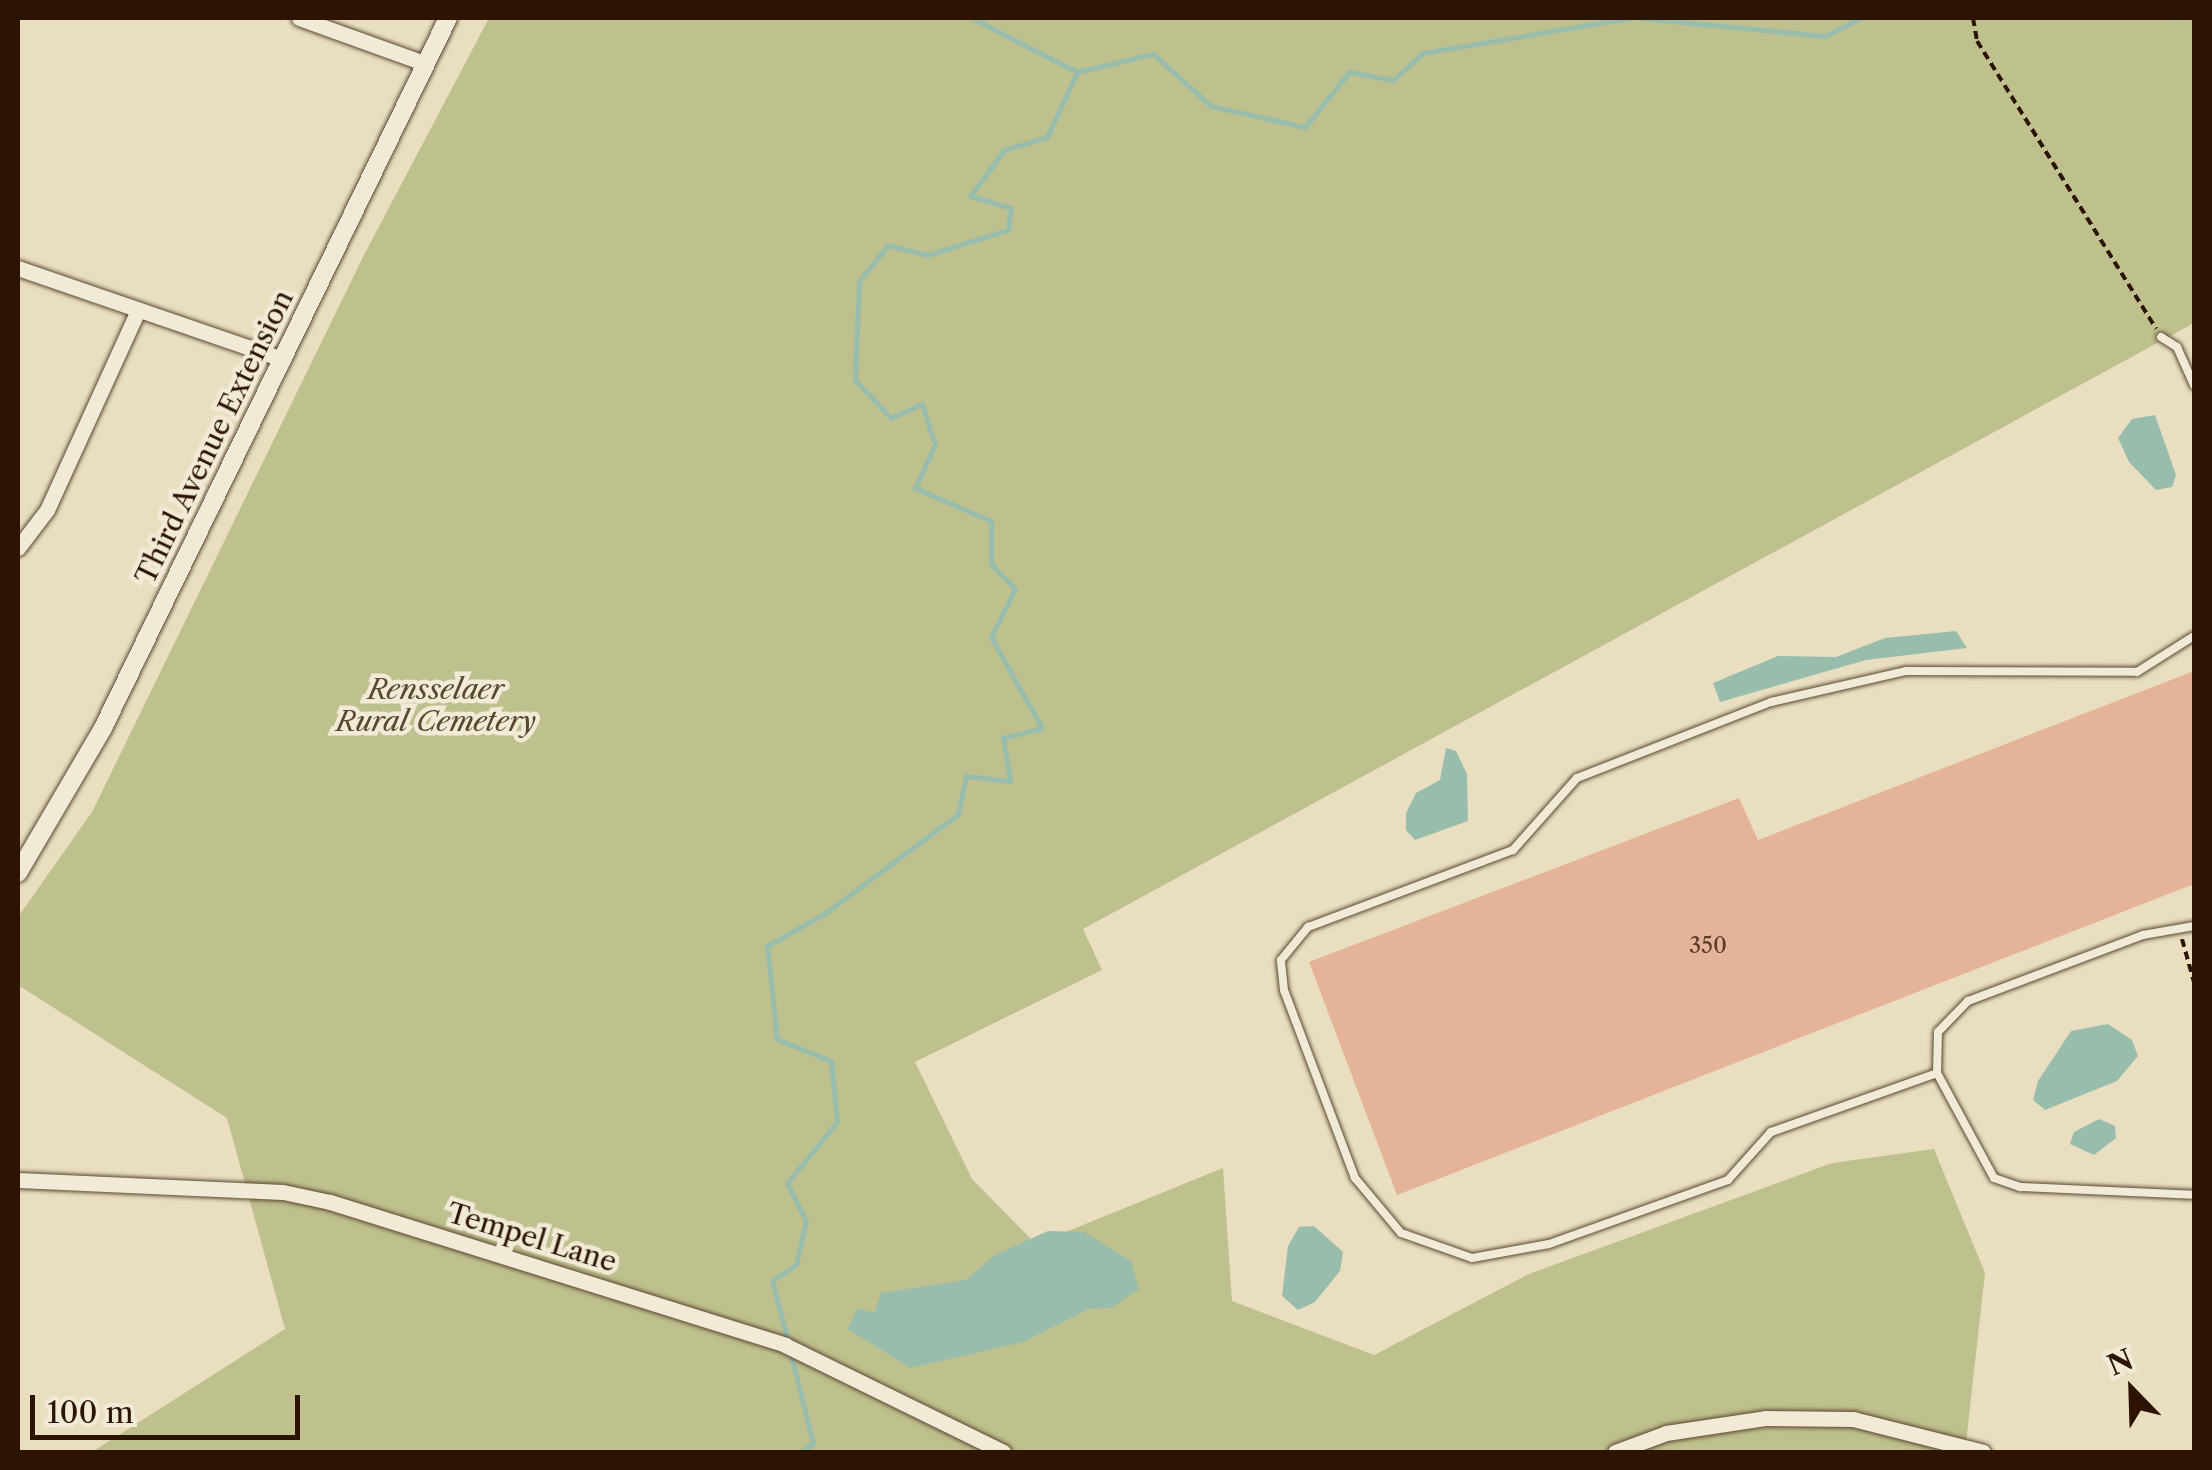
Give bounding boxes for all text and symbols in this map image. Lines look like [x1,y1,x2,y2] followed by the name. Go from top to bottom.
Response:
[128,284,300,590] street label: Third Avenue Extension
[336,672,536,738] park label: Rensselaer Rural Cemetery
[1689,933,1727,959] house number: 350
[443,1195,621,1279] street label: Tempel Lane
[2082,1340,2182,1440] north arrow
[2102,1342,2138,1383] text: N
[35,1375,305,1437] scale bar
[47,1394,134,1431] text: 100 m

